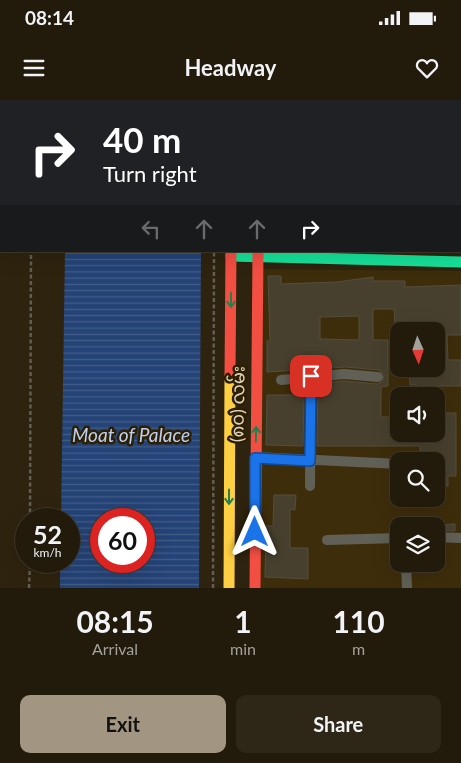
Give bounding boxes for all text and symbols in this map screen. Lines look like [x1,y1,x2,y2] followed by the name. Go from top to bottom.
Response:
[25,6,74,29] text: 08:14
[20,54,48,82] icon: menu
[185,54,276,81] text: Headway
[413,54,441,82] icon: heart
[103,118,181,160] text: 40 m
[20,120,85,185] icon: right
[103,160,197,187] text: Turn right
[137,215,165,243] icon: left
[190,215,218,243] icon: ahead
[243,215,271,243] icon: ahead
[296,215,324,243] icon: right
[226,292,236,308] one-way arrow
[390,322,445,378] north arrow
[390,322,445,572] map controls
[290,355,332,397] pin
[297,362,325,390] icon: arrive
[224,366,249,442] street label: (၈၀) လမ်း
[390,387,445,442] button: sound
[72,423,190,446] water label: Moat of Palace
[251,427,260,443] one-way arrow
[390,452,445,507] button: search
[224,489,234,505] one-way arrow
[228,505,280,557] position arrow
[90,508,155,573] speed limit sign: 60
[390,517,445,572] button: layers
[33,519,62,549] text: 52
[33,545,62,560] text: km/h
[76,603,154,639] text: 08:15
[234,603,252,639] text: 1
[332,603,385,639] text: 110
[92,639,138,658] text: Arrival
[230,639,256,658] text: min
[352,639,365,658] text: m
[20,695,226,753] button: Exit
[236,695,441,753] button: Share

